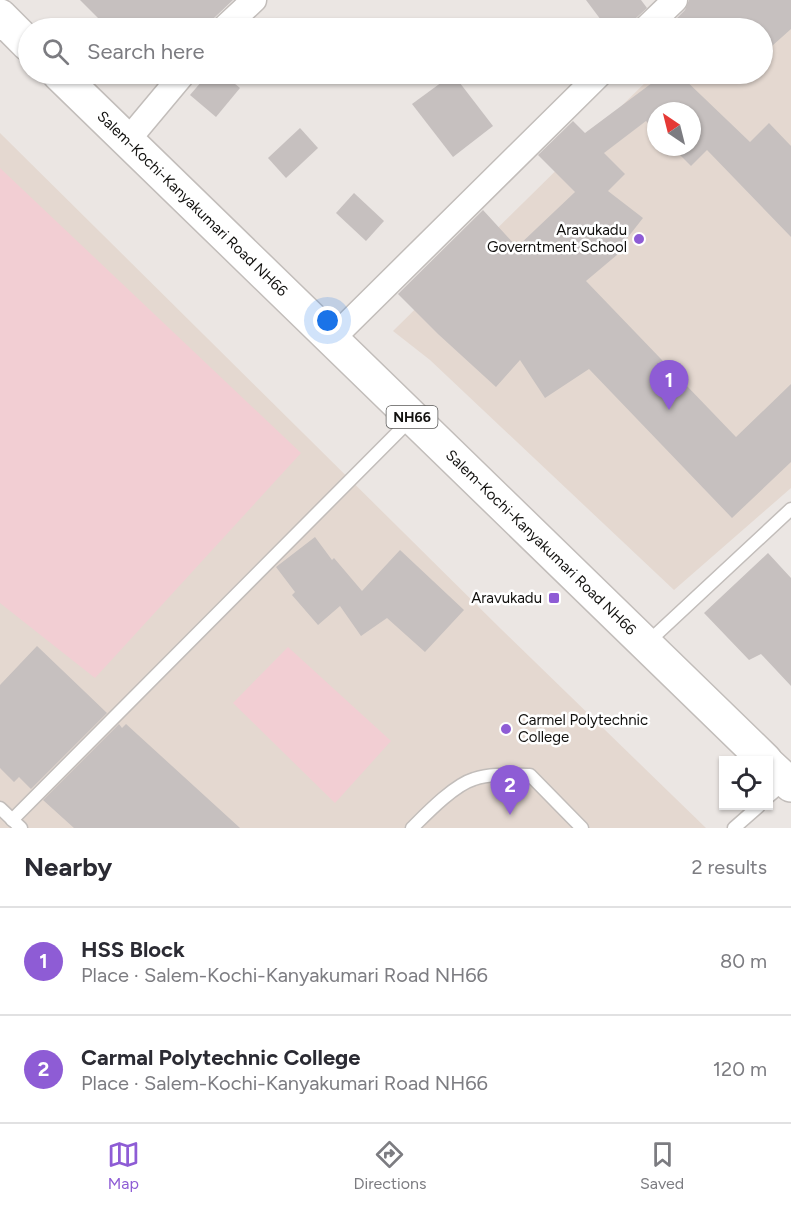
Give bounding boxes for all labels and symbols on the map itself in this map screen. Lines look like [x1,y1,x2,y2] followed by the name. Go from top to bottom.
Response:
[647,102,701,156] north arrow
[94,107,292,300] street label: Salem-Kochi-Kanyakumari Road NH66
[487,221,627,256] place label: Aravukadu Governtment School
[632,232,646,246] marker: Aravukadu Governtment School
[313,306,342,335] your location
[650,360,688,410] pin: 1
[386,406,438,428] road number: NH66
[442,446,640,639] street label: Salem-Kochi-Kanyakumari Road NH66
[471,589,542,607] place label: Aravukadu
[547,591,561,605] marker: Aravukadu
[518,711,648,746] place label: Carmel Polytechnic College
[499,722,513,736] marker: Carmel Polytechnic College
[490,766,530,815] pin: 2

